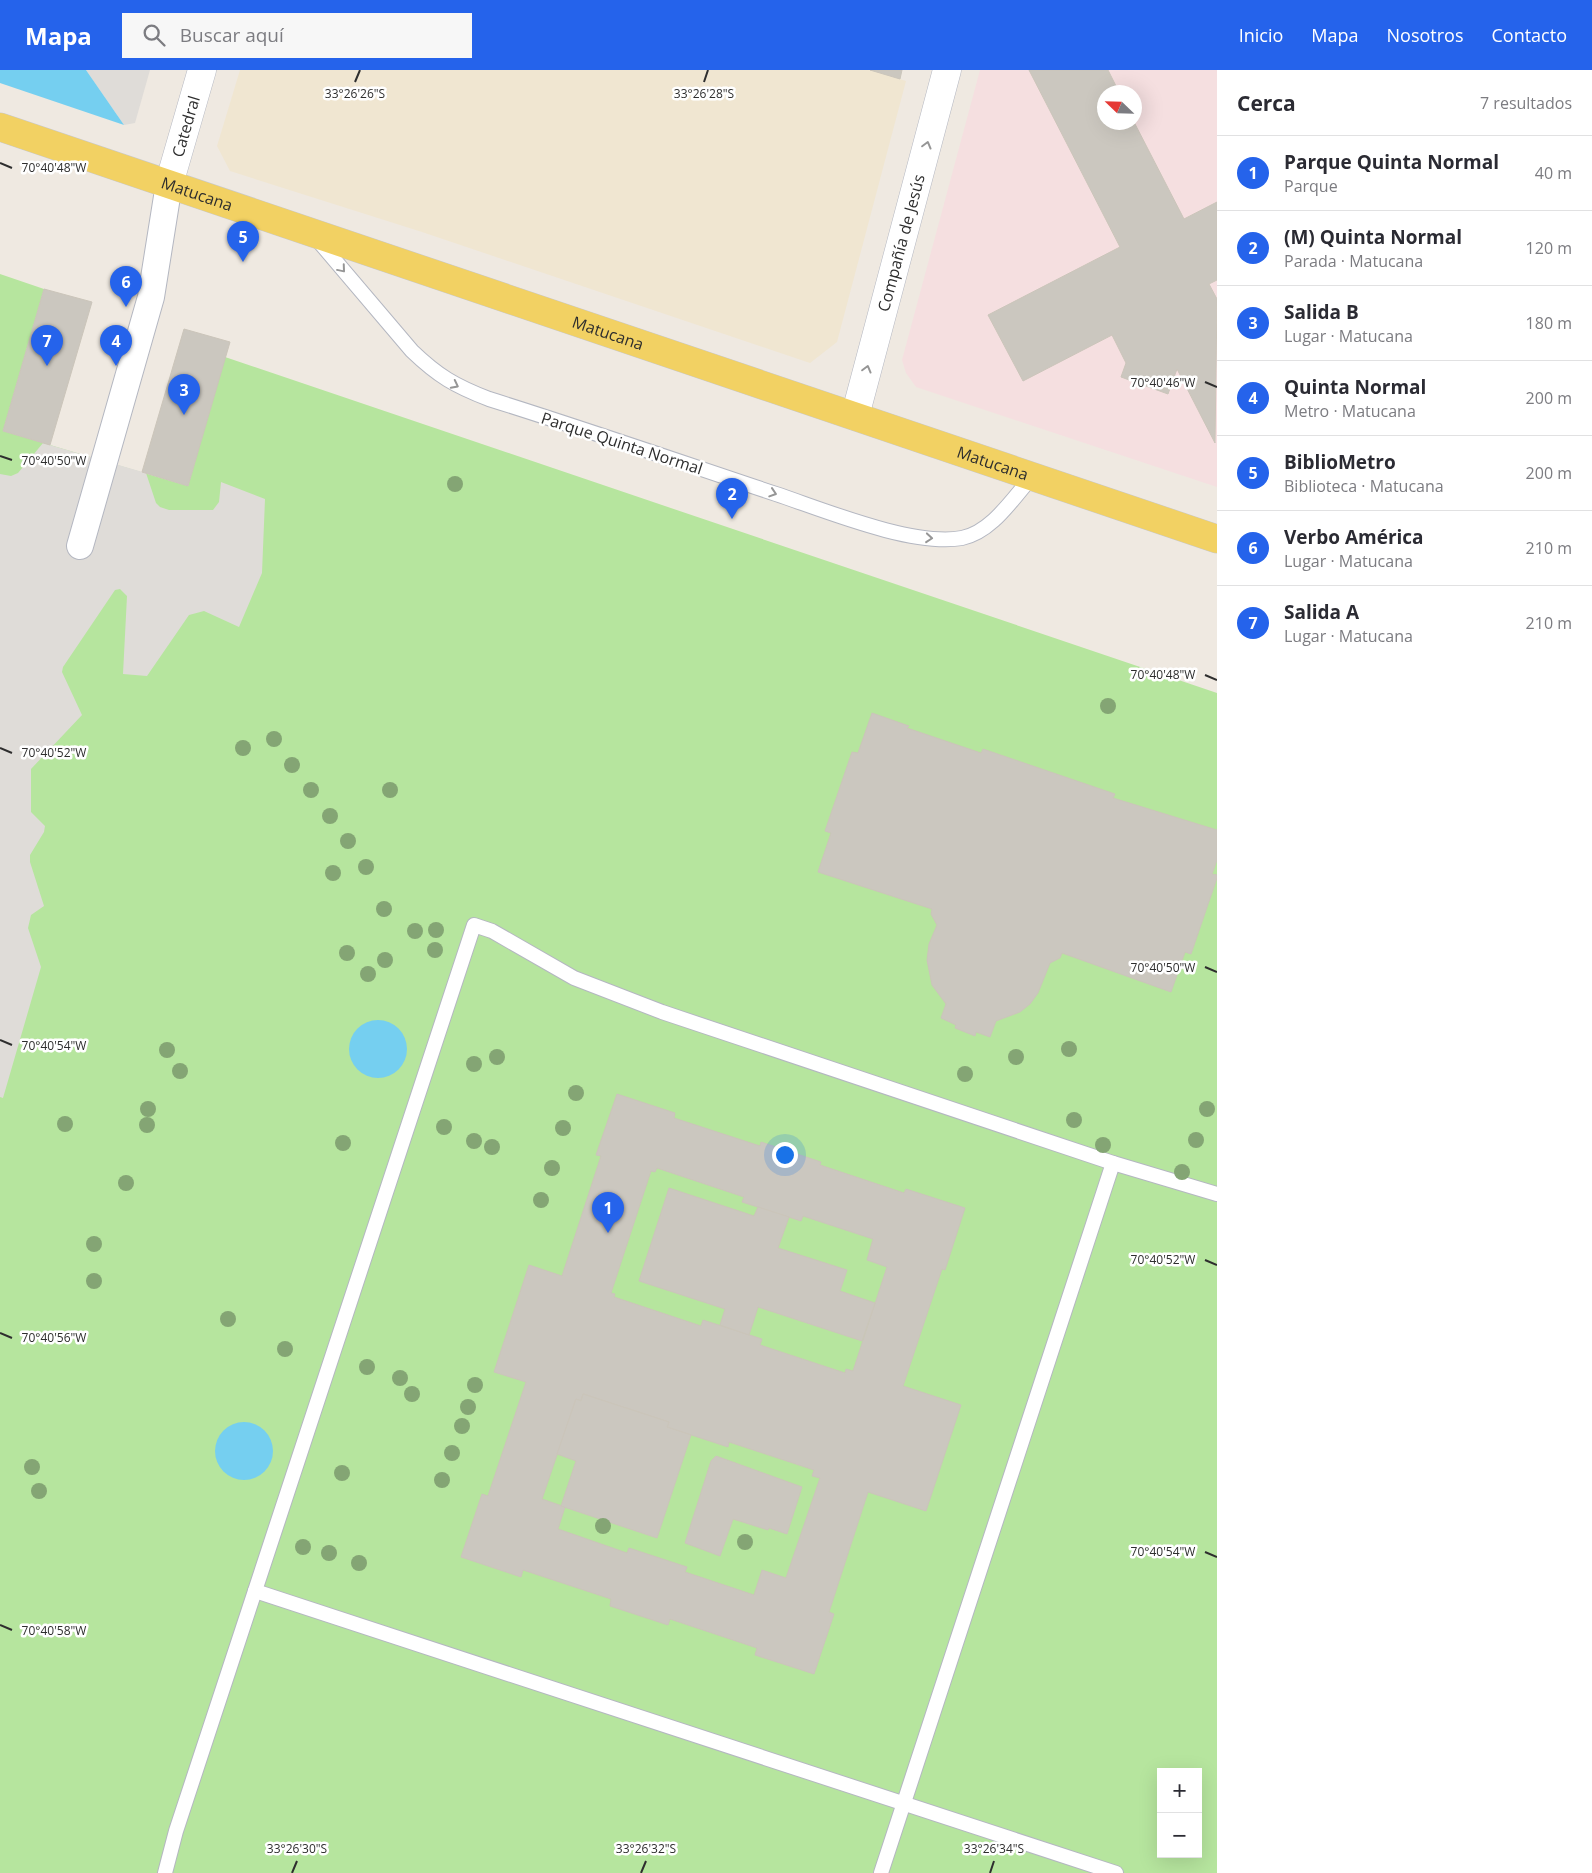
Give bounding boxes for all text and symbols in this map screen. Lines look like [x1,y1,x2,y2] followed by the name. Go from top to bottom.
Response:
[122,13,472,58] search box
[25,19,92,52] text: Mapa
[140,21,168,49] icon: search
[180,22,284,48] text: Buscar aquí
[1239,23,1283,47] text: Inicio
[1311,23,1359,47] text: Mapa
[1387,23,1464,47] text: Nosotros
[1492,23,1567,47] text: Contacto
[325,85,385,102] text: 33°26'26"S
[674,85,734,102] text: 33°26'28"S
[1097,85,1142,130] north arrow
[1237,89,1296,117] text: Cerca
[1480,92,1572,114] text: 7 resultados
[166,93,205,160] street label: Catedral
[922,141,932,149] one-way arrow
[1284,149,1499,175] text: Parque Quinta Normal
[22,159,86,176] text: 70°40'48"W
[1248,162,1258,184] text: 1
[1535,162,1572,184] text: 40 m
[158,171,236,216] street label: Matucana
[872,172,930,314] street label: Compañía de Jesús
[1284,175,1338,197] text: Parque
[227,221,259,262] pin: 5
[1284,224,1462,250] text: (M) Quinta Normal
[1248,237,1258,259] text: 2
[1526,237,1572,259] text: 120 m
[1284,250,1423,272] text: Parada · Matucana
[337,263,345,272] one-way arrow
[110,266,142,307] pin: 6
[1284,299,1359,325] text: Salida B
[569,311,647,355] street label: Matucana
[1248,312,1258,334] text: 3
[1526,312,1572,334] text: 180 m
[31,325,63,366] pin: 7
[100,325,132,366] pin: 4
[1284,325,1413,347] text: Lugar · Matucana
[861,365,872,374] one-way arrow
[168,374,200,415] pin: 3
[1131,374,1195,391] text: 70°40'46"W
[1284,374,1426,400] text: Quinta Normal
[449,379,458,389] one-way arrow
[1248,387,1258,409] text: 4
[1526,387,1572,409] text: 200 m
[1284,400,1416,422] text: Metro · Matucana
[538,406,706,480] street label: Parque Quinta Normal
[954,441,1031,485] street label: Matucana
[1284,449,1396,475] text: BiblioMetro
[22,452,86,469] text: 70°40'50"W
[1248,462,1258,484] text: 5
[1526,462,1572,484] text: 200 m
[1284,475,1444,497] text: Biblioteca · Matucana
[716,478,748,519] pin: 2
[768,487,777,497] one-way arrow
[1284,524,1424,550] text: Verbo América
[925,532,933,543] one-way arrow
[1248,537,1258,559] text: 6
[1526,537,1572,559] text: 210 m
[1284,550,1413,572] text: Lugar · Matucana
[1284,599,1359,625] text: Salida A
[1248,612,1258,634] text: 7
[1526,612,1572,634] text: 210 m
[1284,625,1413,647] text: Lugar · Matucana
[1131,666,1195,683] text: 70°40'48"W
[22,744,86,761] text: 70°40'52"W
[1131,959,1195,976] text: 70°40'50"W
[22,1037,86,1054] text: 70°40'54"W
[772,1142,798,1168] your location
[592,1192,624,1233] pin: 1
[1131,1251,1195,1268] text: 70°40'52"W
[22,1329,86,1346] text: 70°40'56"W
[1131,1543,1195,1560] text: 70°40'54"W
[22,1622,86,1639] text: 70°40'58"W
[1157,1768,1202,1858] map controls
[1157,1768,1202,1813] button: +
[1157,1813,1202,1858] button: −
[267,1840,327,1857] text: 33°26'30"S
[616,1840,676,1857] text: 33°26'32"S
[964,1840,1024,1857] text: 33°26'34"S

